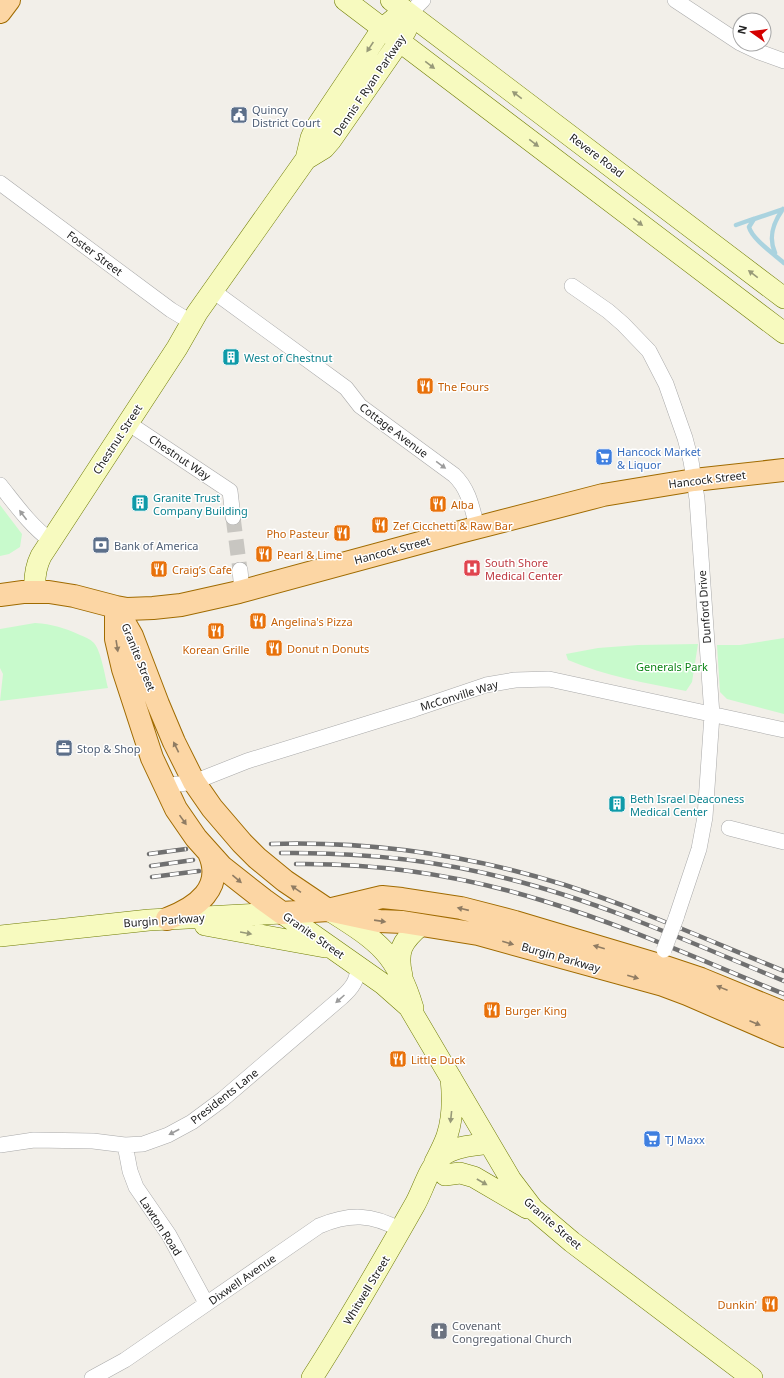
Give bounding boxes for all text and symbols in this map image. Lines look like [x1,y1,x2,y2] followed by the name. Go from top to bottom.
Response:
[732,12,772,52] north arrow
[733,23,750,36] text: N
[329,31,409,139] street label: Dennis F Ryan Parkway
[366,42,374,52] one-way arrow
[425,61,436,70] one-way arrow
[512,91,522,99] one-way arrow
[252,102,321,130] place label: Quincy District Court
[229,105,249,125] public building icon: Quincy District Court
[567,130,627,180] street label: Revere Road
[529,139,540,148] one-way arrow
[632,218,643,226] one-way arrow
[64,227,126,279] street label: Foster Street
[748,270,759,278] one-way arrow
[221,347,241,367] building icon: West of Chestnut
[244,350,332,365] place label: West of Chestnut
[415,376,435,396] restaurant icon: The Fours
[438,379,489,394] place label: The Fours
[357,399,431,461] street label: Cottage Avenue
[89,401,145,477] street label: Chestnut Street
[146,431,214,483] street label: Chestnut Way
[617,444,701,472] place label: Hancock Market & Liquor
[594,447,614,467] supermarket icon: Hancock Market & Liquor
[436,460,446,468] one-way arrow
[667,467,747,491] street label: Hancock Street
[153,490,248,518] place label: Granite Trust Company Building
[130,493,150,513] building icon: Granite Trust Company Building
[428,494,448,514] restaurant icon: Alba
[451,497,474,512] place label: Alba
[19,509,27,520] one-way arrow
[370,515,390,535] restaurant icon: Zef Cicchetti & Raw Bar
[393,518,513,533] place label: Zef Cicchetti & Raw Bar
[332,523,352,543] restaurant icon: Pho Pasteur
[266,526,329,541] place label: Pho Pasteur
[352,533,432,567] street label: Hancock Street
[91,535,111,555] bank icon: Bank of America
[114,538,199,553] place label: Bank of America
[254,544,274,564] restaurant icon: Pearl & Lime
[277,547,342,562] place label: Pearl & Lime
[485,555,563,583] place label: South Shore Medical Center
[462,558,482,578] hospital icon: South Shore Medical Center
[149,559,169,579] restaurant icon: Craig’s Cafe
[172,562,232,577] place label: Craig’s Cafe
[694,570,714,644] street label: Dunford Drive
[248,611,268,631] restaurant icon: Angelina's Pizza
[271,614,353,629] place label: Angelina's Pizza
[119,621,159,693] street label: Granite Street
[206,621,226,641] restaurant icon: Korean Grille
[264,638,284,658] restaurant icon: Donut n Donuts
[114,640,120,652] one-way arrow
[287,641,369,656] place label: Donut n Donuts
[182,642,250,657] place label: Korean Grille
[636,659,708,674] park label: Generals Park
[418,676,500,714] street label: McConville Way
[54,738,74,758] office icon: Stop & Shop
[77,741,141,756] place label: Stop & Shop
[173,742,179,753] one-way arrow
[630,791,744,819] place label: Beth Israel Deaconess Medical Center
[607,794,627,814] building icon: Beth Israel Deaconess Medical Center
[179,815,187,825] one-way arrow
[232,875,242,884] one-way arrow
[290,885,301,893] one-way arrow
[457,906,469,912] one-way arrow
[280,908,348,962] street label: Granite Street
[123,910,205,930] street label: Burgin Parkway
[374,917,386,924] one-way arrow
[240,930,252,936] one-way arrow
[520,939,603,976] street label: Burgin Parkway
[502,940,514,946] one-way arrow
[592,944,604,950] one-way arrow
[627,975,640,981] one-way arrow
[716,984,728,991] one-way arrow
[335,994,345,1003] one-way arrow
[482,1000,502,1020] restaurant icon: Burger King
[505,1003,567,1018] place label: Burger King
[749,1020,760,1026] one-way arrow
[388,1049,408,1069] restaurant icon: Little Duck
[411,1052,466,1067] place label: Little Duck
[187,1065,261,1127] street label: Presidents Lane
[447,1111,454,1123] one-way arrow
[168,1129,180,1135] one-way arrow
[642,1129,662,1149] supermarket icon: TJ Maxx
[665,1132,705,1147] place label: TJ Maxx
[476,1178,488,1185] one-way arrow
[136,1194,186,1258] street label: Lawton Road
[521,1194,585,1252] street label: Granite Street
[205,1250,279,1308] street label: Dixwell Avenue
[340,1253,393,1327] street label: Whitwell Street
[760,1294,780,1314] restaurant icon: Dunkin'
[717,1297,757,1312] place label: Dunkin'
[452,1318,572,1346] place label: Covenant Congregational Church
[429,1321,449,1341] church icon: Covenant Congregational Church

